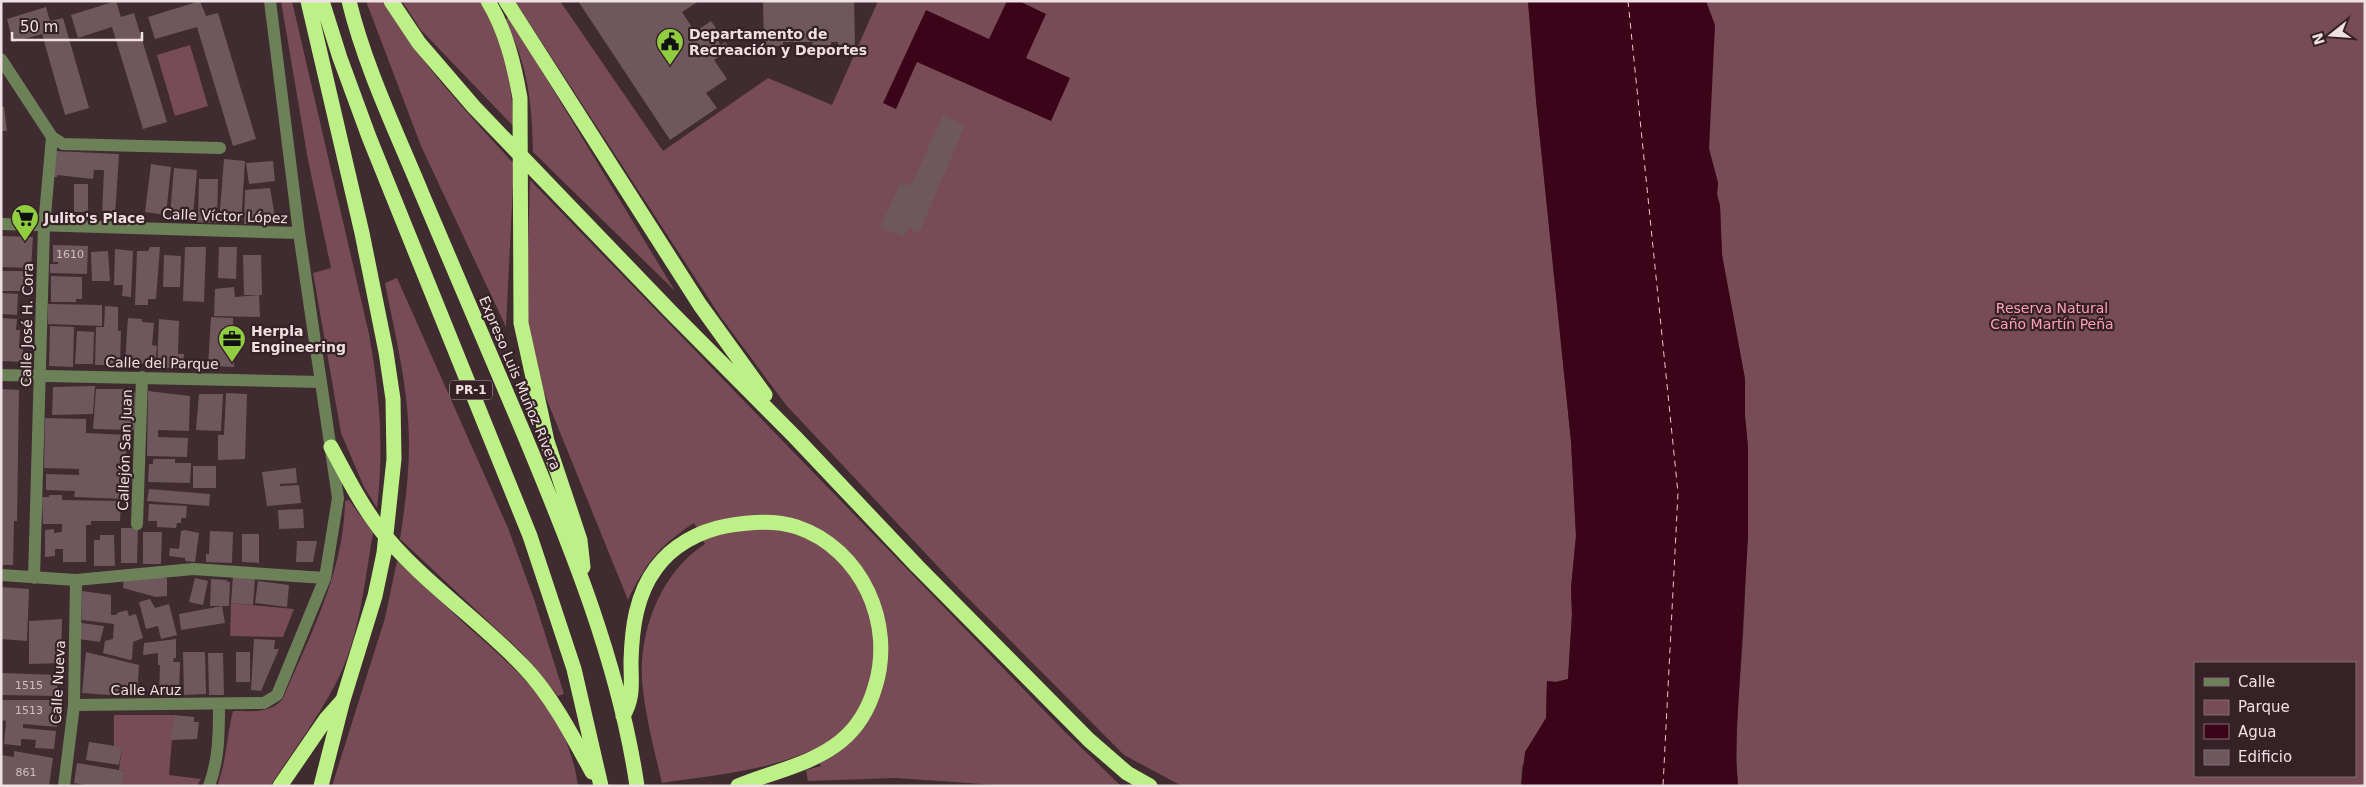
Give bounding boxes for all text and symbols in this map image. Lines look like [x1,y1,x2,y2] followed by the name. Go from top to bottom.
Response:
[12,10,142,42] scale bar
[2306,10,2356,60] north arrow
[20,18,58,36] text: 50 m
[689,26,867,58] place label: Departamento de Recreación y Deportes
[655,27,685,66] public building icon: Departamento de Recreación y Deportes
[2309,31,2328,47] text: N
[10,203,40,242] supermarket icon: Julito's Place
[162,206,288,226] street label: Calle Víctor López
[43,210,145,226] place label: Julito's Place
[56,248,84,261] house number: 1610
[18,263,36,387] street label: Calle José H. Cora
[476,294,564,472] street label: Expreso Luis Muñoz Rivera
[1990,300,2114,332] park label: Reserva Natural Caño Martín Peña
[251,323,346,355] place label: Herpla Engineering
[217,324,247,363] office icon: Herpla Engineering
[105,354,219,372] street label: Calle del Parque
[450,380,492,400] road number: PR-1
[115,389,135,511] street label: Callejón San Juan
[48,640,68,724] street label: Calle Nueva
[2194,662,2356,777] legend
[2238,673,2275,691] text: Calle
[15,679,43,692] house number: 1515
[111,682,181,698] street label: Calle Aruz
[2238,698,2290,716] text: Parque
[15,704,43,717] house number: 1513
[2238,723,2276,741] text: Agua
[2238,748,2292,766] text: Edificio
[16,766,37,779] house number: 861

